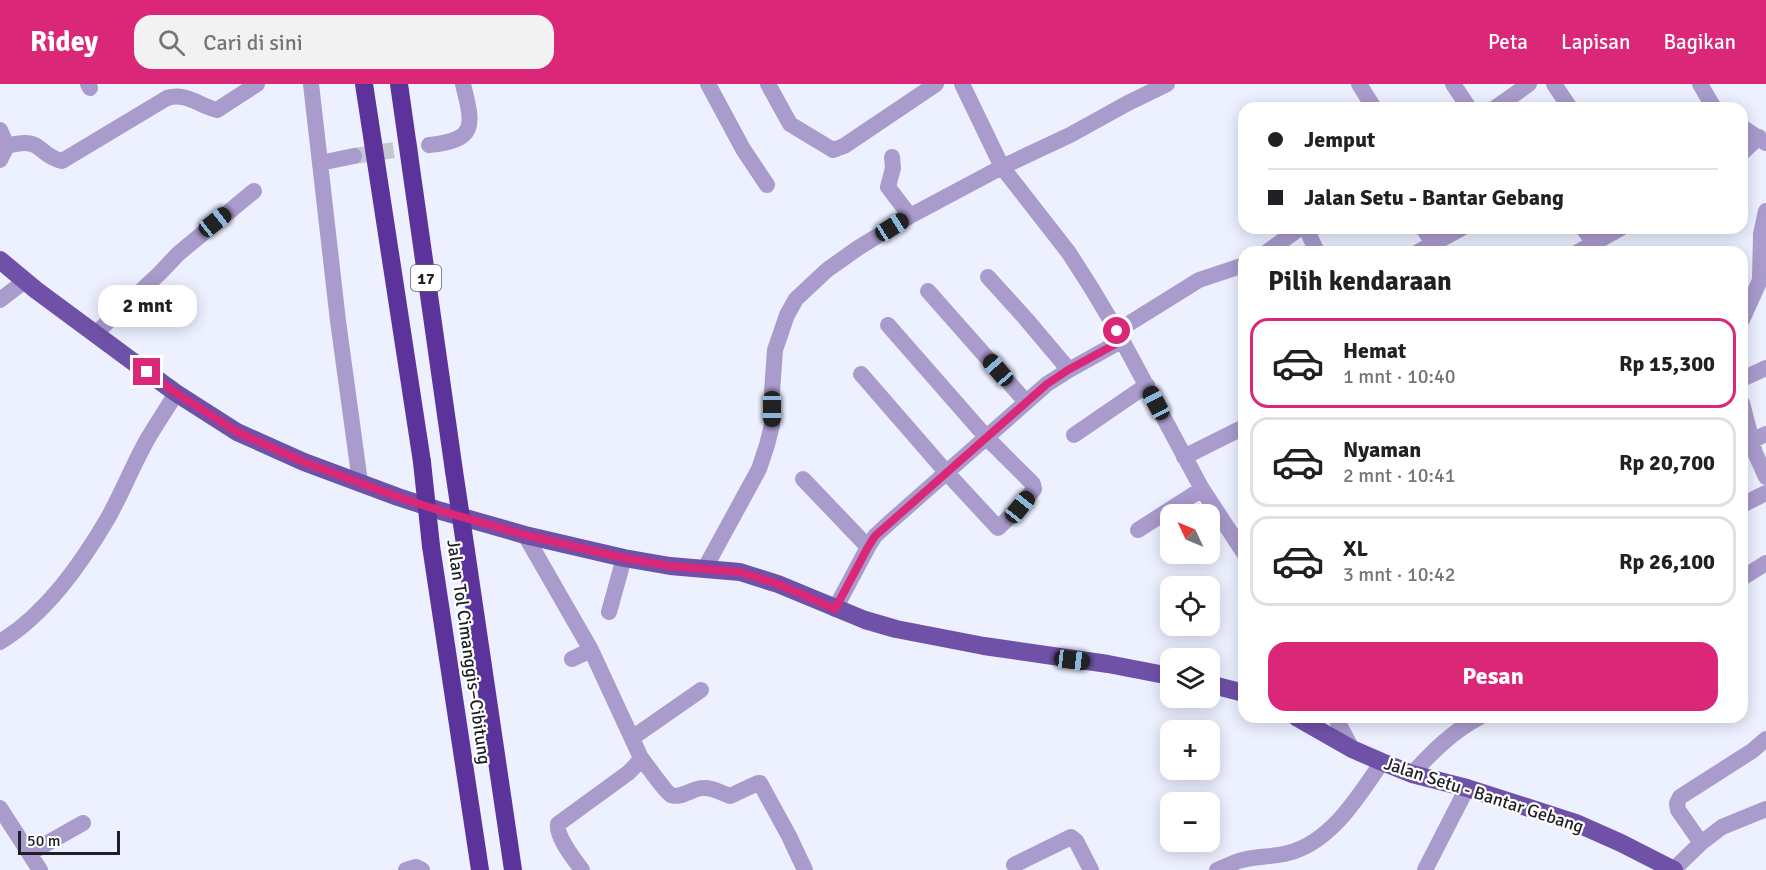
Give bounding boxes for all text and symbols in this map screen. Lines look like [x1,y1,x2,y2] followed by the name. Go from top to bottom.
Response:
[134,15,554,69] search box
[30,25,98,59] text: Ridey
[155,26,188,59] icon: search
[203,29,303,56] text: Cari di sini
[1488,29,1528,55] text: Peta
[1561,29,1630,55] text: Lapisan
[1663,29,1736,55] text: Bagikan
[1304,126,1375,153] text: Jemput
[1304,184,1564,211] text: Jalan Setu - Bantar Gebang
[195,204,235,240] car
[872,210,912,244] car
[411,265,441,291] road number: 17
[1268,265,1452,298] text: Pilih kendaraan
[98,285,196,327] callout: 2 mnt
[123,293,172,318] text: 2 mnt
[1103,317,1130,344] route start
[1271,336,1325,390] icon: car
[1343,337,1406,364] text: Hemat
[1619,350,1715,377] text: Rp 15,300
[979,351,1017,389] car
[133,358,160,385] route end
[1343,364,1456,389] text: 1 mnt · 10:40
[1140,383,1172,423] car
[763,391,781,427] car
[1271,435,1325,489] icon: car
[1343,436,1421,463] text: Nyaman
[1619,449,1715,476] text: Rp 20,700
[1343,463,1456,488] text: 2 mnt · 10:41
[1002,487,1038,527] car
[1160,504,1220,564] north arrow
[1160,504,1220,852] map controls
[1271,534,1325,588] icon: car
[1343,535,1368,562] text: XL
[442,538,496,766] street label: Jalan Tol Cimanggis–Cibitung
[1619,548,1715,575] text: Rp 26,100
[1343,562,1456,587] text: 3 mnt · 10:42
[1160,576,1220,636] button: locate
[1268,642,1718,711] button: Pesan
[1160,648,1220,708] button: layers
[1053,649,1091,671] car
[1160,720,1220,780] button: +
[1381,752,1587,838] street label: Jalan Setu - Bantar Gebang
[1160,792,1220,852] button: −
[18,828,120,856] scale bar
[27,831,61,851] text: 50 m

